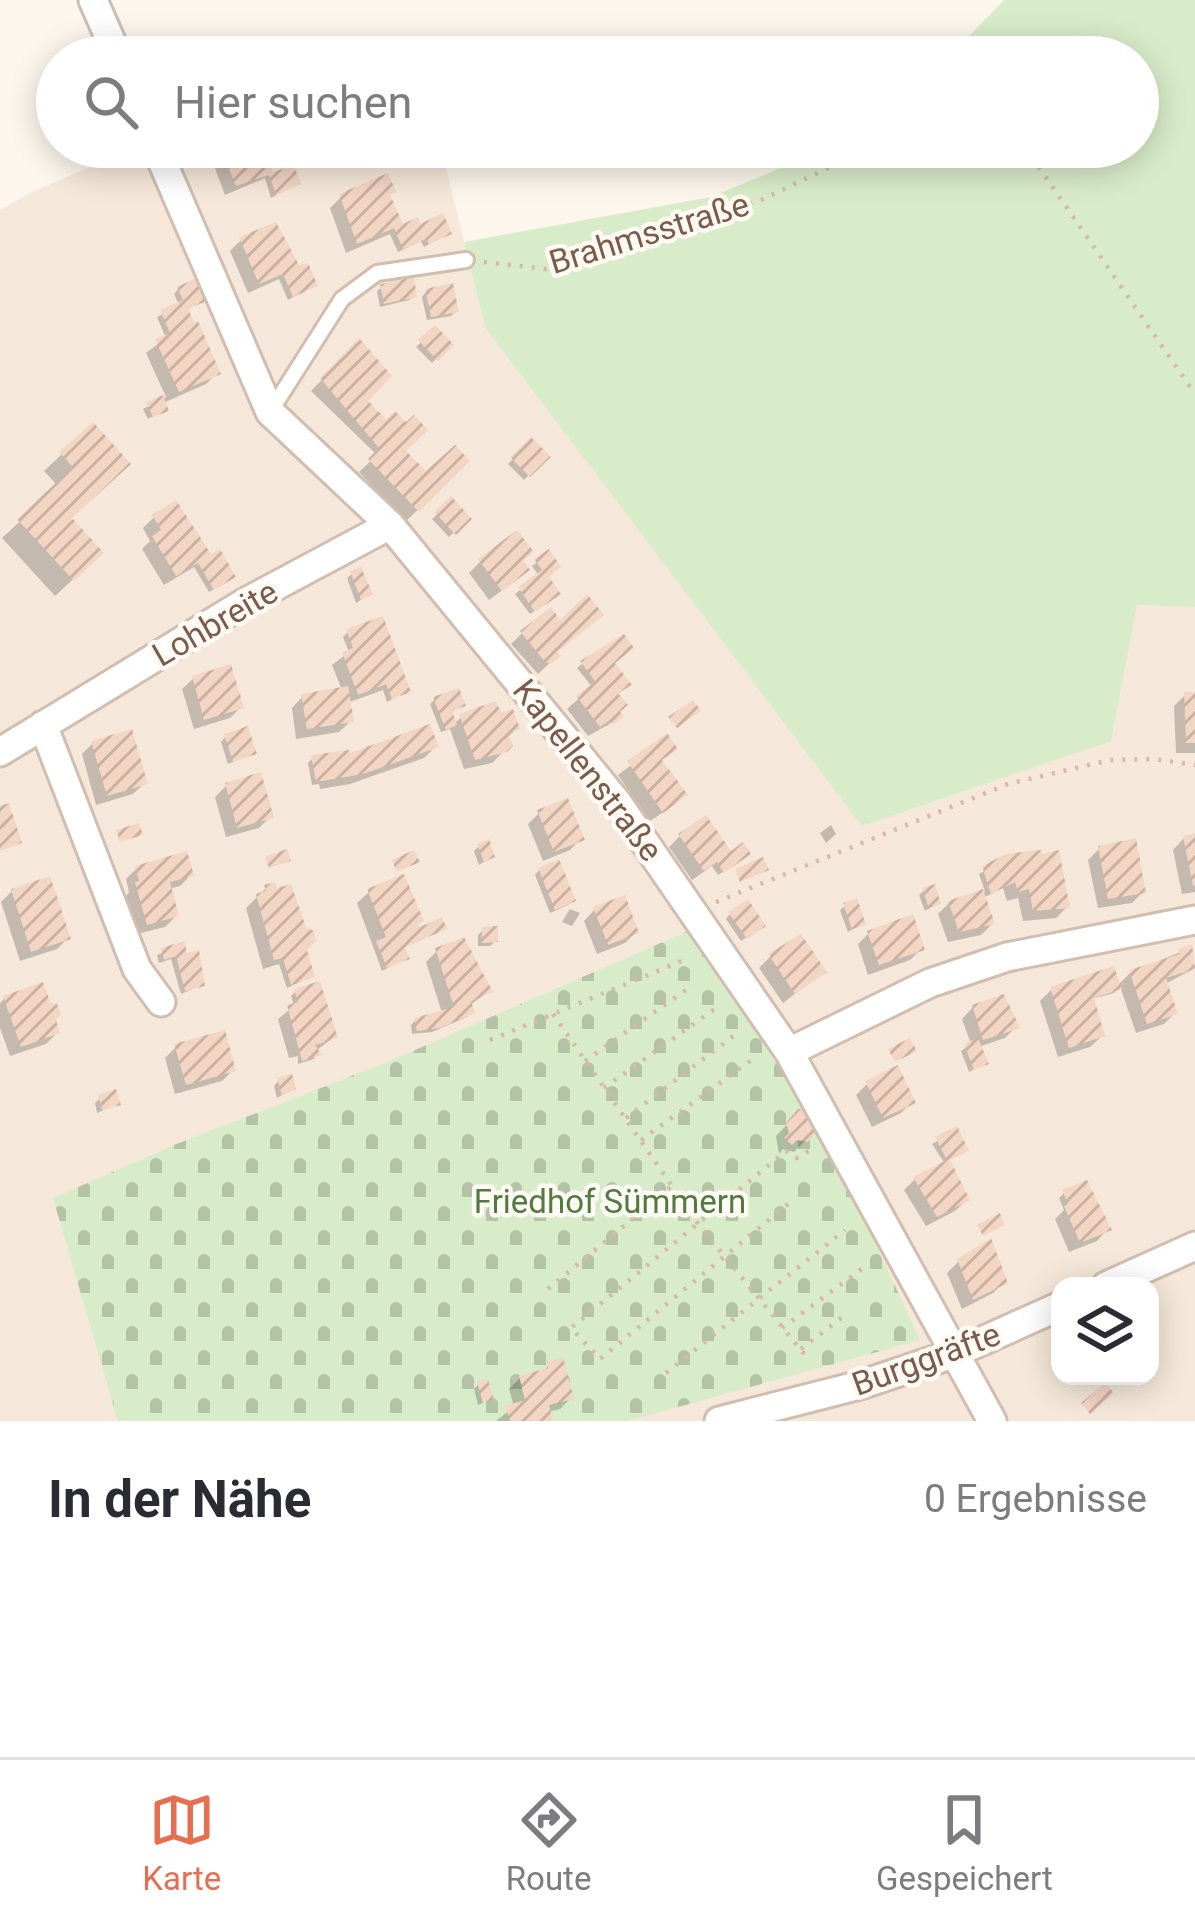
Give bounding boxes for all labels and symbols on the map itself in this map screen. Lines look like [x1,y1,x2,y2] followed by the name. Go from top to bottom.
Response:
[544,184,754,282] street label: Brahmsstraße
[145,572,285,674] street label: Lohbreite
[505,671,671,869] street label: Kapellenstraße
[474,1182,746,1221] park label: Friedhof Sümmern
[847,1314,1005,1404] street label: Burggräfte

